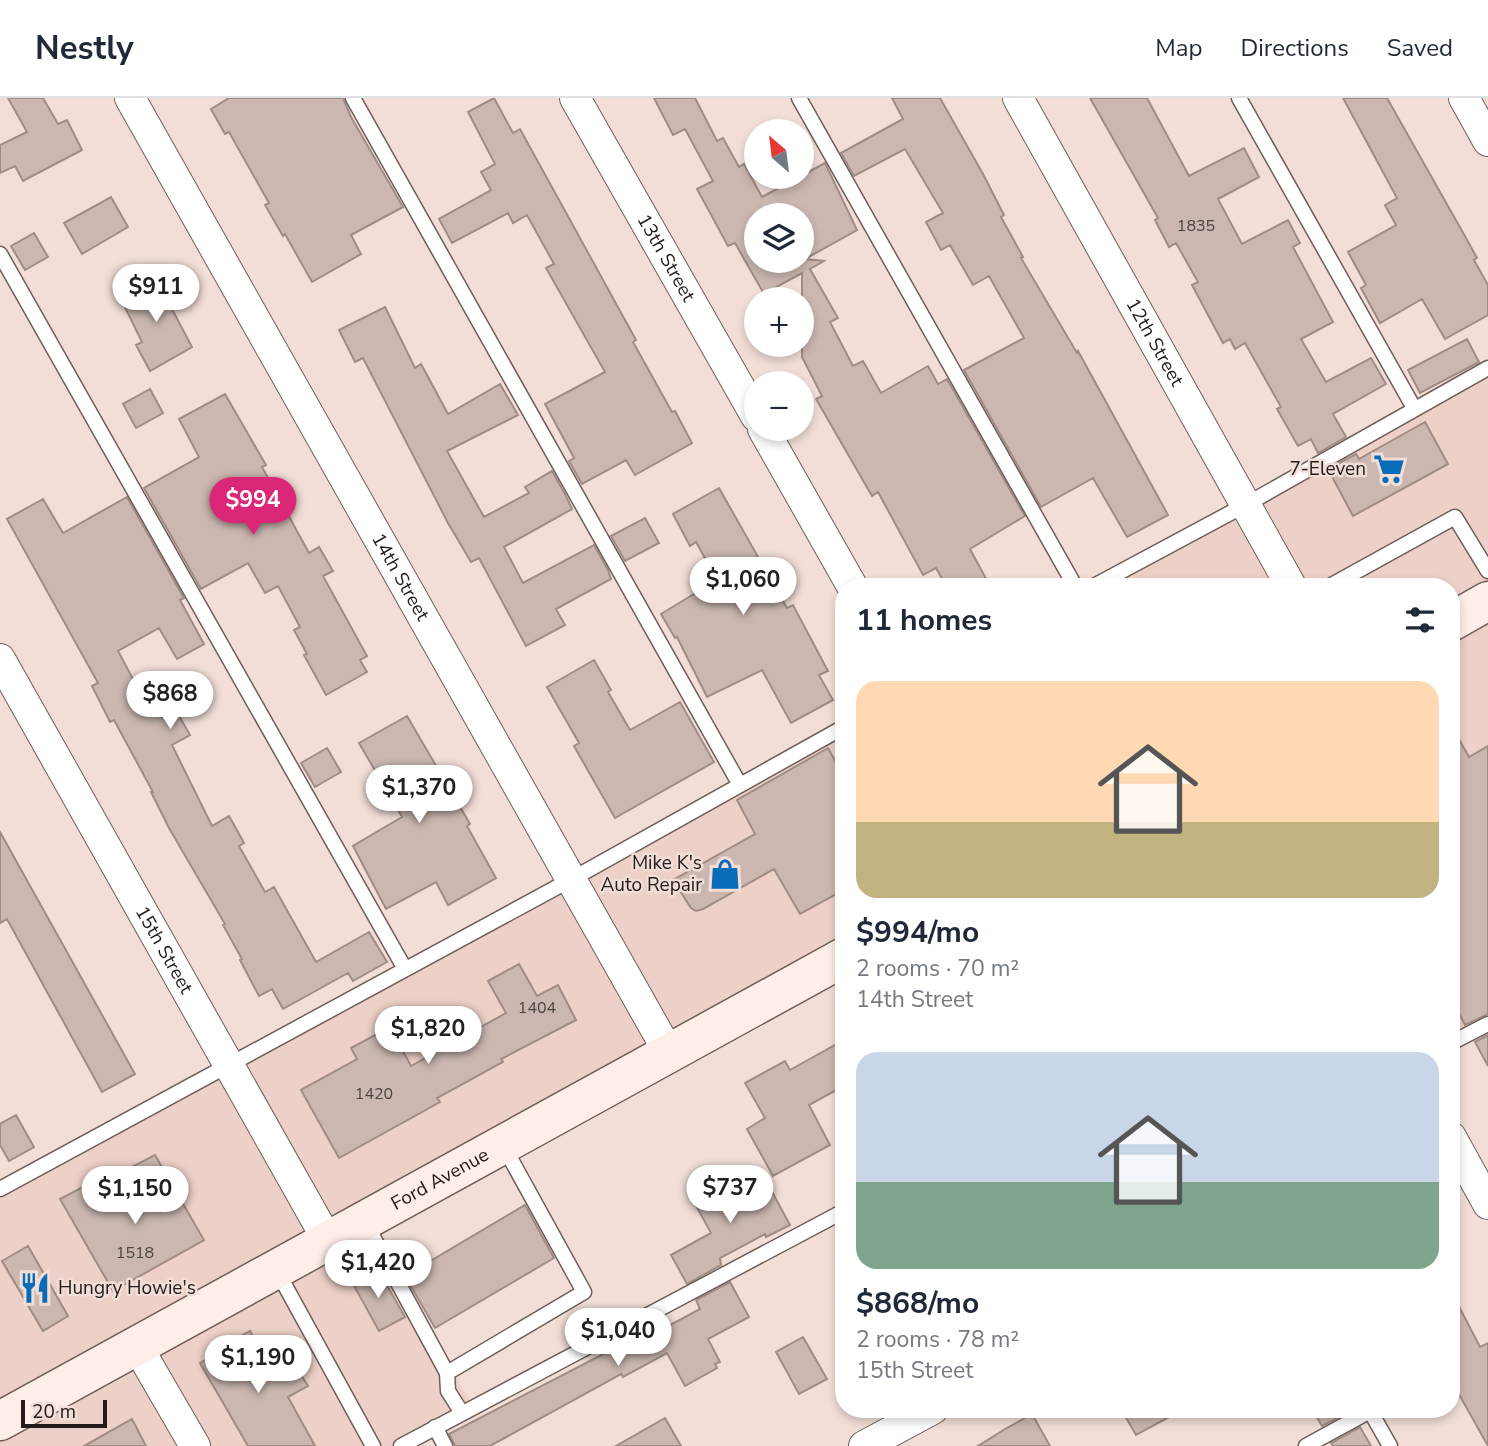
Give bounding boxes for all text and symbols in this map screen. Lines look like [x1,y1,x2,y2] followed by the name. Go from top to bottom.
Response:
[35,26,134,71] text: Nestly
[1155,32,1202,64] text: Map
[1240,32,1349,64] text: Directions
[1387,32,1453,64] text: Saved
[744,119,814,189] north arrow
[744,119,814,441] map controls
[744,203,814,273] button: layers
[631,209,701,307] street label: 13th Street
[1177,215,1215,237] house number: 1835
[115,264,197,324] pin: $911
[128,271,184,302] text: $911
[744,287,814,357] button: +
[1120,294,1190,391] street label: 12th Street
[744,371,814,441] button: −
[1372,452,1406,486] supermarket icon: 7-Eleven
[1289,456,1366,482] place label: 7-Eleven
[212,478,294,537] pin: $994
[225,484,281,515] text: $994
[365,528,436,626] street label: 14th Street
[686,558,800,617] pin: $1,060
[706,564,780,595] text: $1,060
[856,600,992,641] text: 11 homes
[1401,601,1439,639] icon: filters
[129,672,211,731] pin: $868
[142,678,198,709] text: $868
[1085,726,1211,852] icon: home
[362,766,476,825] pin: $1,370
[382,772,456,803] text: $1,370
[601,850,702,898] place label: Mike K's Auto Repair
[708,857,742,891] shop icon: Mike K's Auto Repair
[129,901,199,999] street label: 15th Street
[856,912,979,953] text: $994/mo
[856,953,1019,984] text: 2 rooms · 70 m²
[856,984,973,1015] text: 14th Street
[518,997,557,1019] house number: 1404
[371,1006,485,1066] pin: $1,820
[391,1013,465,1044] text: $1,820
[355,1083,393,1105] house number: 1420
[1085,1097,1211,1223] icon: home
[386,1142,493,1217] street label: Ford Avenue
[78,1166,192,1226] pin: $1,150
[689,1166,771,1225] pin: $737
[702,1172,758,1203] text: $737
[98,1173,172,1204] text: $1,150
[321,1240,435,1300] pin: $1,420
[116,1242,154,1264] house number: 1518
[341,1247,415,1278] text: $1,420
[18,1271,52,1305] restaurant icon: Hungry Howie's
[58,1275,196,1301] place label: Hungry Howie's
[856,1283,979,1324] text: $868/mo
[561,1308,675,1368] pin: $1,040
[581,1315,655,1346] text: $1,040
[856,1324,1019,1355] text: 2 rooms · 78 m²
[201,1336,315,1395] pin: $1,190
[221,1342,295,1373] text: $1,190
[856,1355,973,1386] text: 15th Street
[21,1397,107,1429] scale bar
[32,1399,76,1425] text: 20 m

